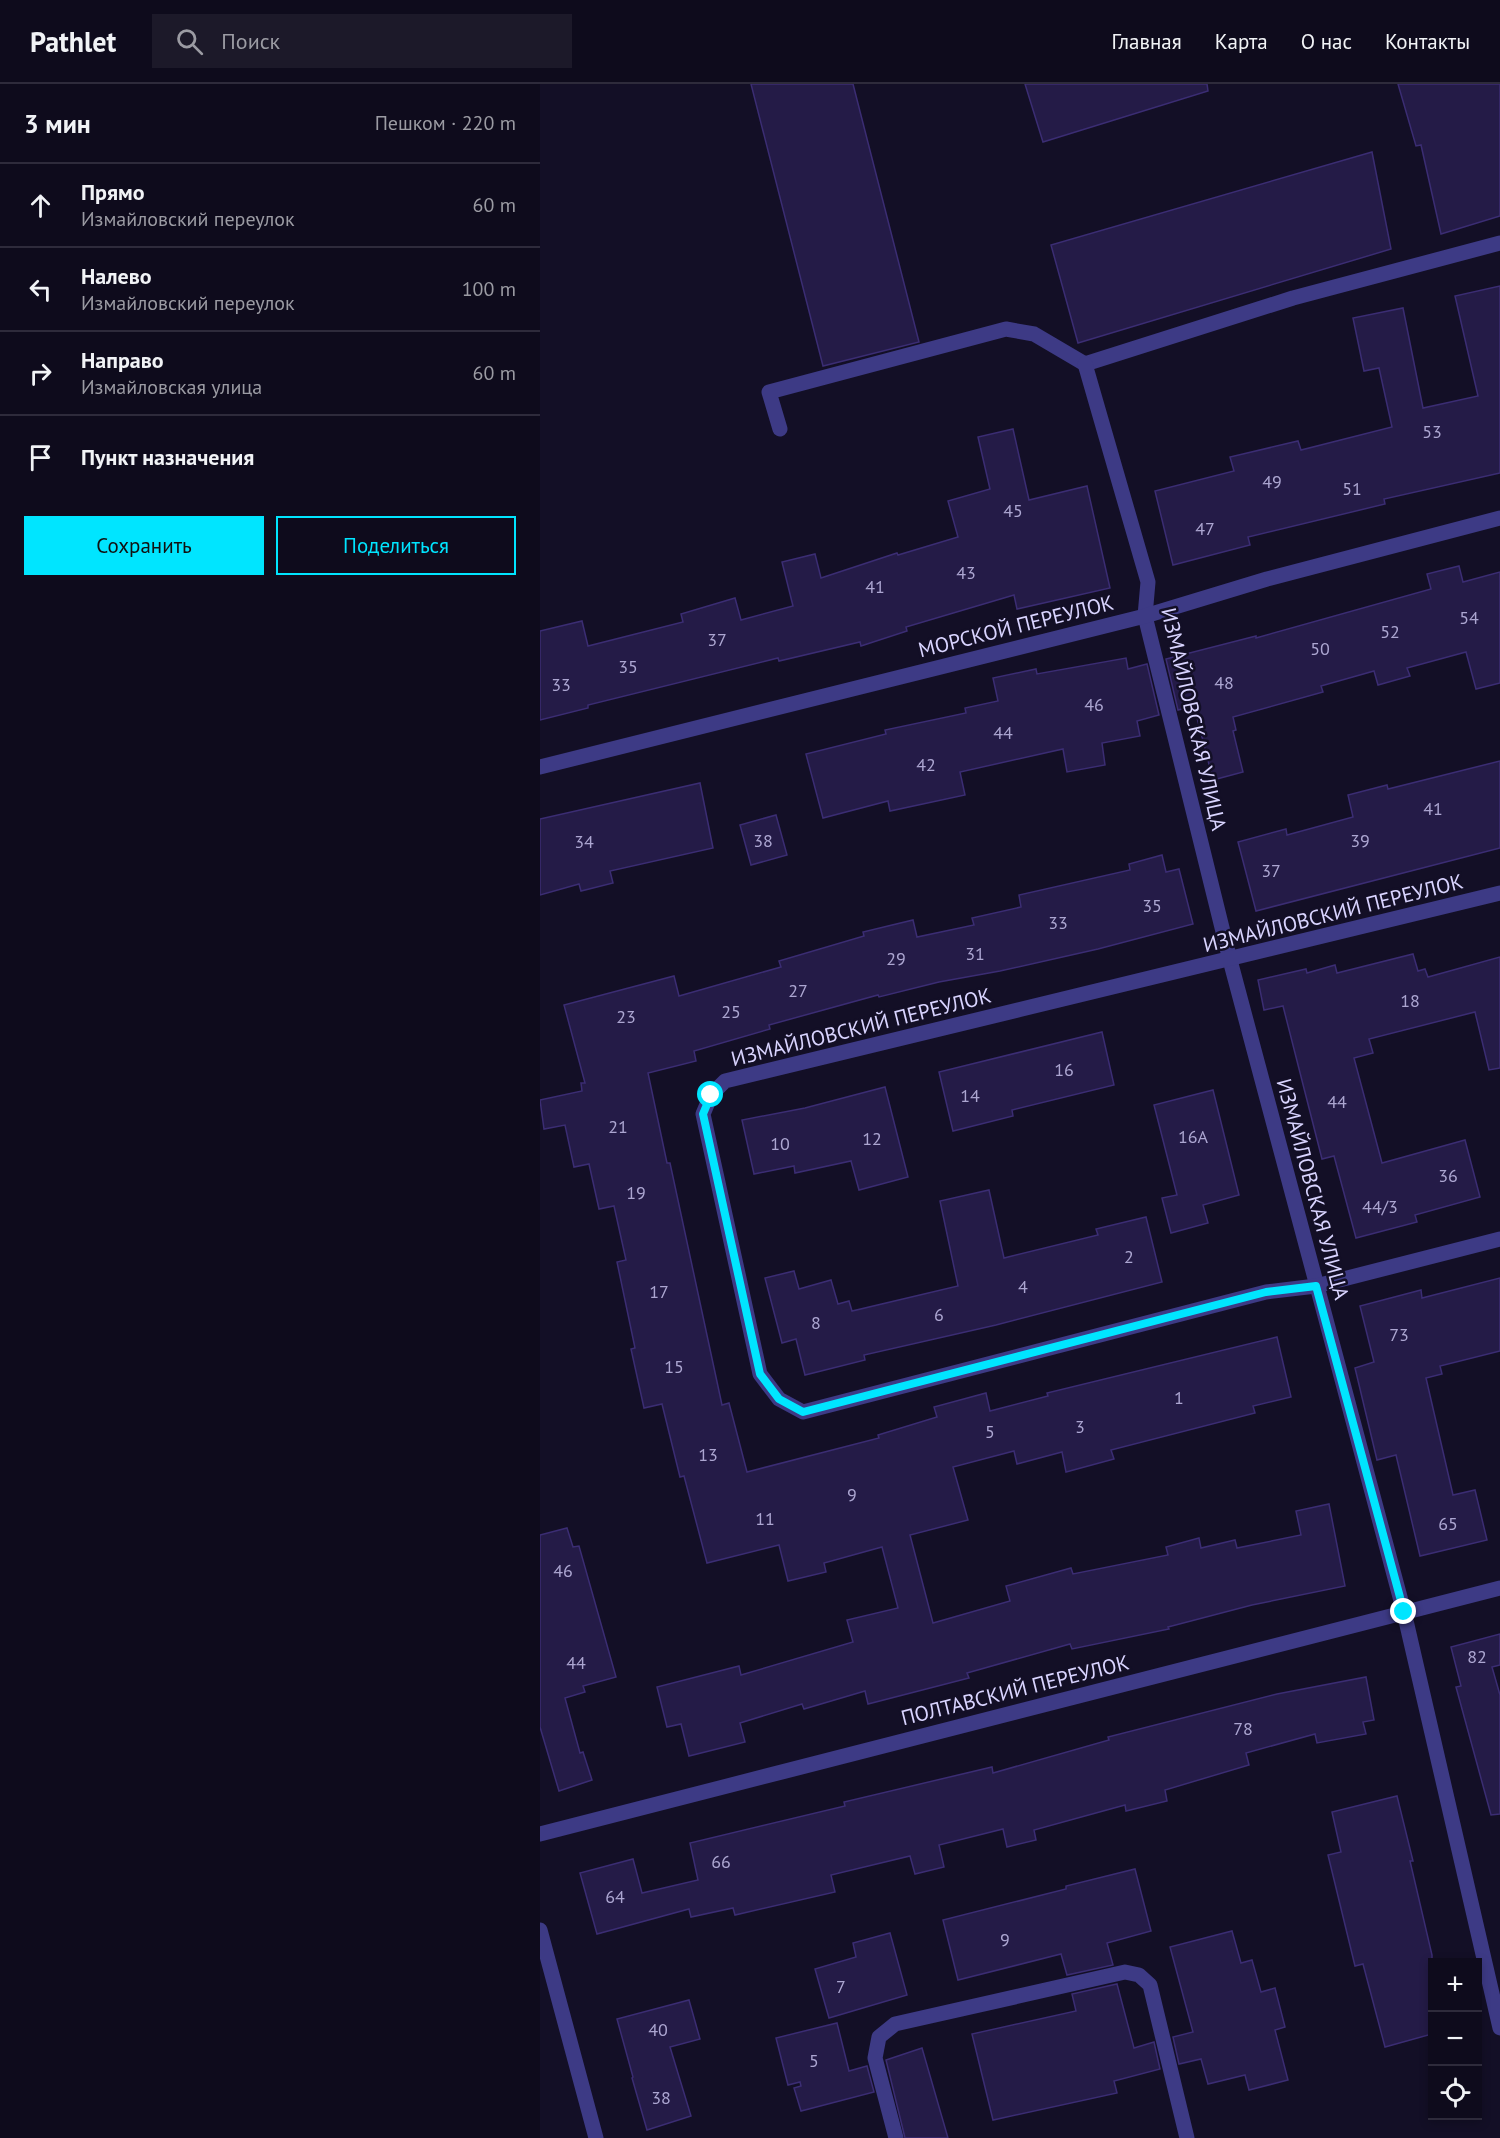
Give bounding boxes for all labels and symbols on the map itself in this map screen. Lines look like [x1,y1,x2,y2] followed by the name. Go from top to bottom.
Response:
[1422,420,1442,443] house number: 53
[1262,470,1282,493] house number: 49
[1342,477,1362,500] house number: 51
[1003,499,1023,522] house number: 45
[1195,517,1215,540] house number: 47
[956,561,976,584] house number: 43
[865,575,885,598] house number: 41
[916,589,1117,663] street label: МОРСКОЙ ПЕРЕУЛОК
[1155,605,1233,834] street label: ИЗМАЙЛОВСКАЯ УЛИЦА
[1459,606,1479,629] house number: 54
[1380,620,1400,643] house number: 52
[707,628,727,651] house number: 37
[1310,637,1330,660] house number: 50
[618,655,638,678] house number: 35
[1214,671,1234,694] house number: 48
[551,673,571,696] house number: 33
[1084,693,1104,716] house number: 46
[993,721,1013,744] house number: 44
[916,753,936,776] house number: 42
[1423,797,1443,820] house number: 41
[753,829,773,852] house number: 38
[1350,829,1370,852] house number: 39
[574,830,594,853] house number: 34
[1261,859,1281,882] house number: 37
[1200,868,1466,958] street label: ИЗМАЙЛОВСКИЙ ПЕРЕУЛОК
[1142,894,1162,917] house number: 35
[1048,911,1068,934] house number: 33
[965,942,985,965] house number: 31
[886,947,906,970] house number: 29
[788,979,808,1002] house number: 27
[728,982,994,1072] street label: ИЗМАЙЛОВСКИЙ ПЕРЕУЛОК
[1400,989,1420,1012] house number: 18
[721,1000,741,1023] house number: 25
[616,1005,636,1028] house number: 23
[1054,1058,1074,1081] house number: 16
[1270,1076,1356,1303] street label: ИЗМАЙЛОВСКАЯ УЛИЦА
[697,1081,723,1107] route start
[960,1084,980,1107] house number: 14
[1327,1090,1347,1113] house number: 44
[608,1115,628,1138] house number: 21
[1178,1125,1209,1148] house number: 16А
[862,1127,882,1150] house number: 12
[770,1132,790,1155] house number: 10
[1438,1164,1458,1187] house number: 36
[626,1181,646,1204] house number: 19
[1362,1195,1398,1218] house number: 44/3
[1124,1245,1134,1268] house number: 2
[1018,1275,1028,1298] house number: 4
[649,1280,669,1303] house number: 17
[934,1303,944,1326] house number: 6
[811,1311,821,1334] house number: 8
[1389,1323,1409,1346] house number: 73
[664,1355,684,1378] house number: 15
[1174,1386,1184,1409] house number: 1
[1075,1415,1085,1438] house number: 3
[985,1420,995,1443] house number: 5
[698,1443,718,1466] house number: 13
[847,1483,857,1506] house number: 9
[755,1507,775,1530] house number: 11
[1438,1512,1458,1535] house number: 65
[553,1559,573,1582] house number: 46
[1390,1598,1416,1624] route end
[1467,1645,1487,1668] house number: 82
[898,1649,1132,1731] street label: ПОЛТАВСКИЙ ПЕРЕУЛОК
[566,1651,586,1674] house number: 44
[1233,1717,1253,1740] house number: 78
[711,1850,731,1873] house number: 66
[605,1885,625,1908] house number: 64
[1000,1928,1010,1951] house number: 9
[836,1975,846,1998] house number: 7
[648,2018,668,2041] house number: 40
[809,2049,819,2072] house number: 5
[651,2086,671,2109] house number: 38

